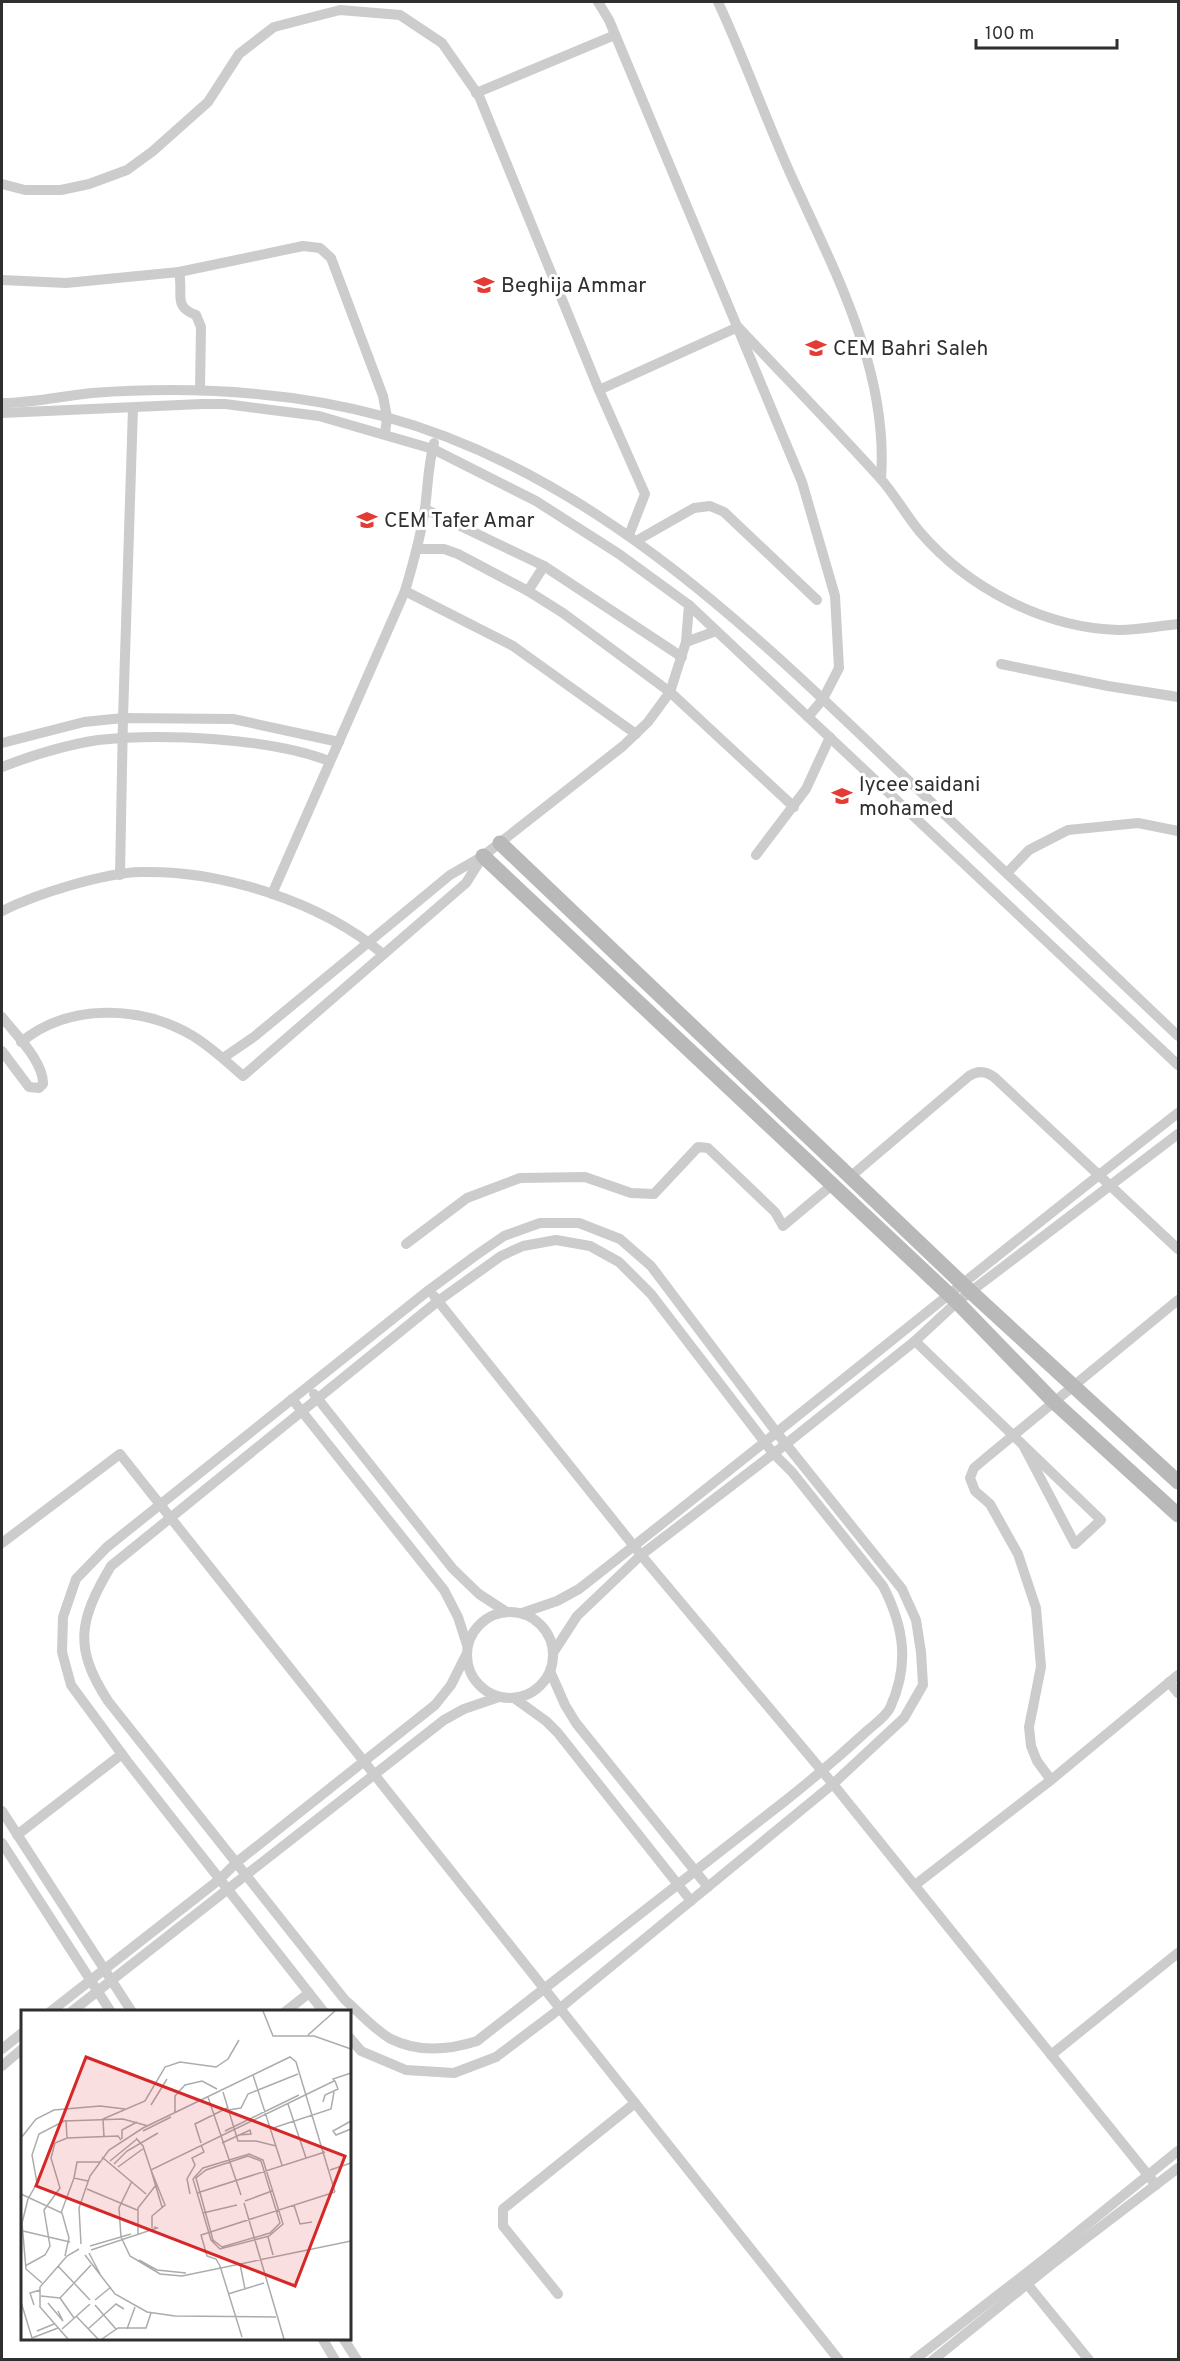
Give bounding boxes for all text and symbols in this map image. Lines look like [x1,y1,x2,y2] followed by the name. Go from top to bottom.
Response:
[976,12,1117,50] scale bar
[985,23,1034,46] text: 100 m
[472,273,496,297] school or university icon: Beghija Ammar
[501,273,646,300] place label: Beghija Ammar
[804,336,828,360] school or university icon: CEM Bahri Saleh
[833,336,988,363] place label: CEM Bahri Saleh
[355,508,379,532] school or university icon: CEM Tafer Amar
[384,508,535,535] place label: CEM Tafer Amar
[859,772,980,823] place label: lycee saidani mohamed
[830,784,854,808] school or university icon: lycee saidani mohamed
[21,2010,351,2340] inset map

